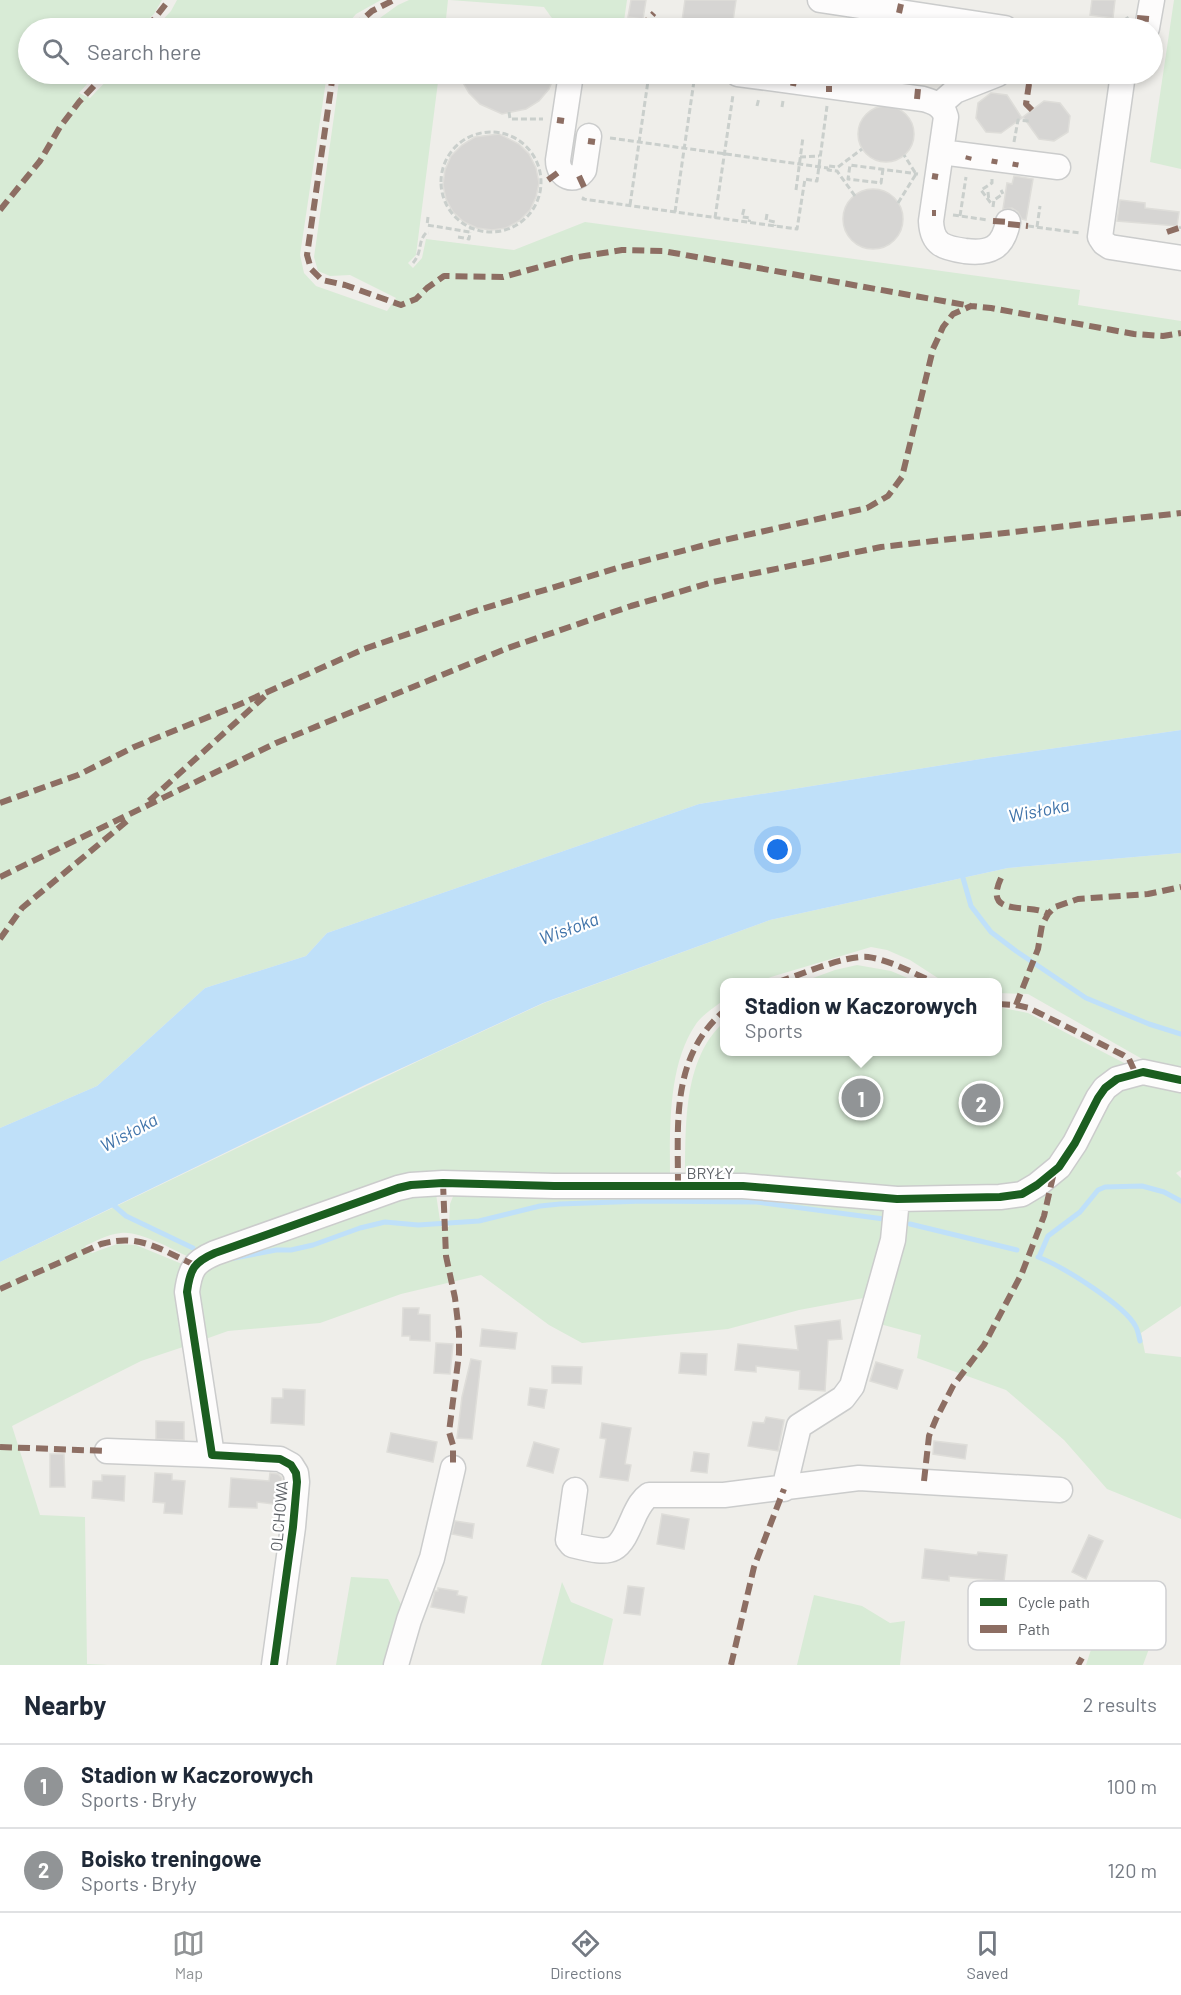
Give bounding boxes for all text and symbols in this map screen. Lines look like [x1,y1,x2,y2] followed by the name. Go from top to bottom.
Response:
[18,18,1163,84] search box
[39,35,72,68] icon: search
[87,38,201,64] text: Search here
[1006,793,1071,827] water label: Wisłoka
[763,835,792,864] your location
[536,907,601,949] water label: Wisłoka
[720,978,1002,1056] popup
[745,992,977,1018] text: Stadion w Kaczorowych
[745,1018,803,1042] text: Sports
[842,1076,880,1120] pin: 1
[962,1080,1000,1126] pin: 2
[96,1108,161,1156] water label: Wisłoka
[686,1163,734,1182] street label: BRYŁY
[266,1479,291,1552] street label: OLCHOWA
[968,1581,1166,1650] legend
[1018,1592,1090,1611] text: Cycle path
[1018,1619,1050,1638] text: Path
[24,1689,106,1720] text: Nearby
[1083,1692,1157,1716] text: 2 results
[81,1761,313,1787] text: Stadion w Kaczorowych
[40,1774,47,1798] text: 1
[1107,1774,1157,1798] text: 100 m
[81,1787,197,1811] text: Sports · Bryły
[81,1845,262,1871] text: Boisko treningowe
[38,1858,49,1882] text: 2
[1107,1858,1157,1882] text: 120 m
[81,1871,197,1895] text: Sports · Bryły
[172,1927,205,1982] tab: Map
[550,1927,622,1982] tab: Directions
[967,1927,1009,1982] tab: Saved

